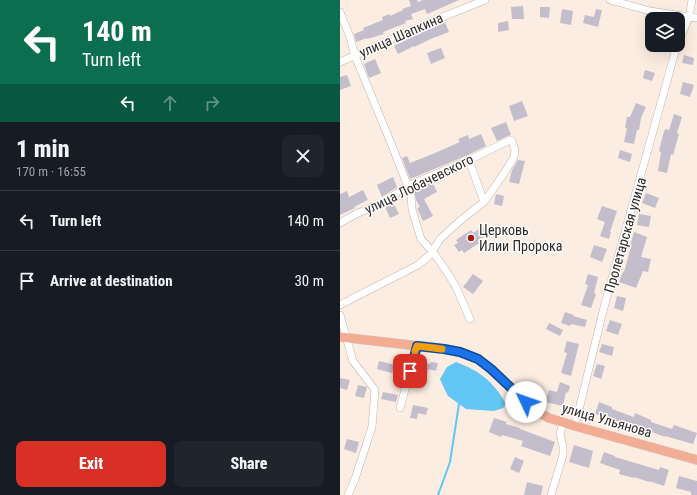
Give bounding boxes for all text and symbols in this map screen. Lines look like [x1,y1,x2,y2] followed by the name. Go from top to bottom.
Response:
[357,9,445,61] street label: улица Шапкина
[645,12,685,52] map controls
[645,12,685,52] button: layers
[82,15,152,48] text: 140 m
[16,16,68,68] icon: left
[82,49,141,70] text: Turn left
[117,92,139,114] icon: left
[159,92,181,114] icon: ahead
[201,92,223,114] icon: right
[16,135,70,163] text: 1 min
[282,135,324,177] button: close
[362,151,476,217] street label: улица Лобачевского
[16,164,86,179] text: 170 m · 16:55
[601,175,649,295] street label: Пролетарская улица
[16,210,38,232] icon: left
[50,212,101,230] text: Turn left
[287,212,324,230] text: 140 m
[479,222,562,254] place label: Церковь Илии Пророка
[466,233,476,243] marker: Церковь Илии Пророка
[16,270,38,292] icon: arrive
[50,272,173,290] text: Arrive at destination
[294,272,324,290] text: 30 m
[393,354,427,388] pin
[399,360,421,382] icon: arrive
[505,381,547,423] position arrow
[560,400,654,440] street label: улица Ульянова
[16,441,166,487] button: Exit
[174,441,324,487] button: Share

